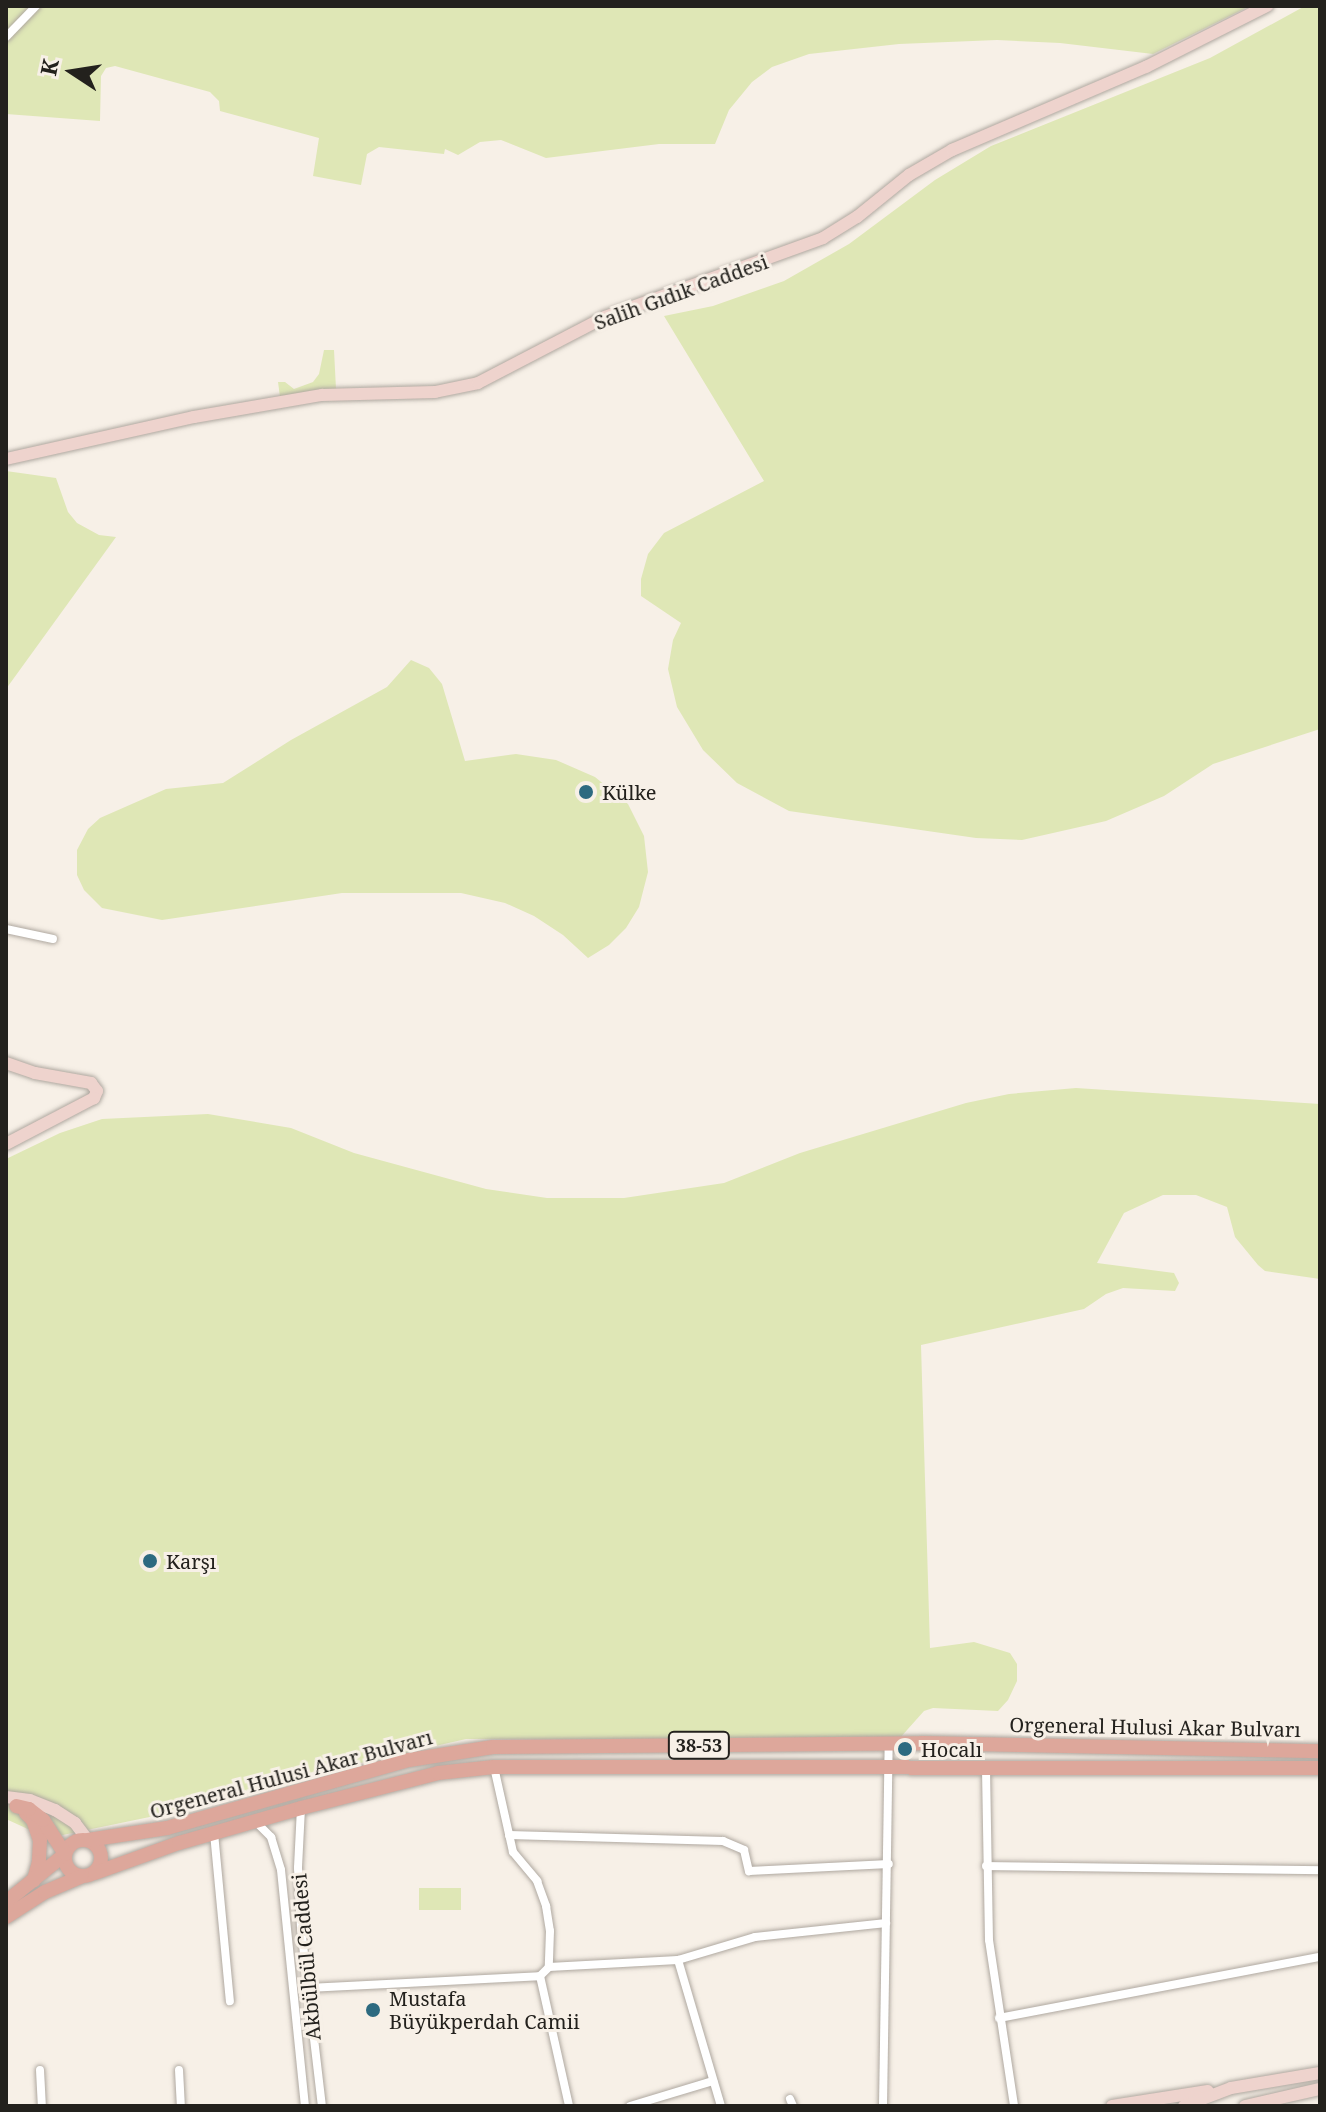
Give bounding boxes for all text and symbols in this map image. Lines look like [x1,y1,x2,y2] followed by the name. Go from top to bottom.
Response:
[32,32,112,112] north arrow
[32,56,65,78] text: K
[591,249,771,335] street label: Salih Gıdık Caddesi
[602,780,656,804] place label: Külke
[577,783,595,801] marker: Külke
[166,1549,216,1573] place label: Karşı
[141,1552,159,1570] marker: Karşı
[1009,1712,1301,1742] street label: Orgeneral Hulusi Akar Bulvarı
[147,1725,435,1823] street label: Orgeneral Hulusi Akar Bulvarı
[667,1731,731,1759] road number: 38-53
[921,1737,982,1761] place label: Hocalı
[896,1740,914,1758] marker: Hocalı
[287,1872,325,2042] street label: Akbülbül Caddesi
[389,1986,580,2033] place label: Mustafa Büyükperdah Camii
[364,2001,382,2019] marker: Mustafa Büyükperdah Camii

